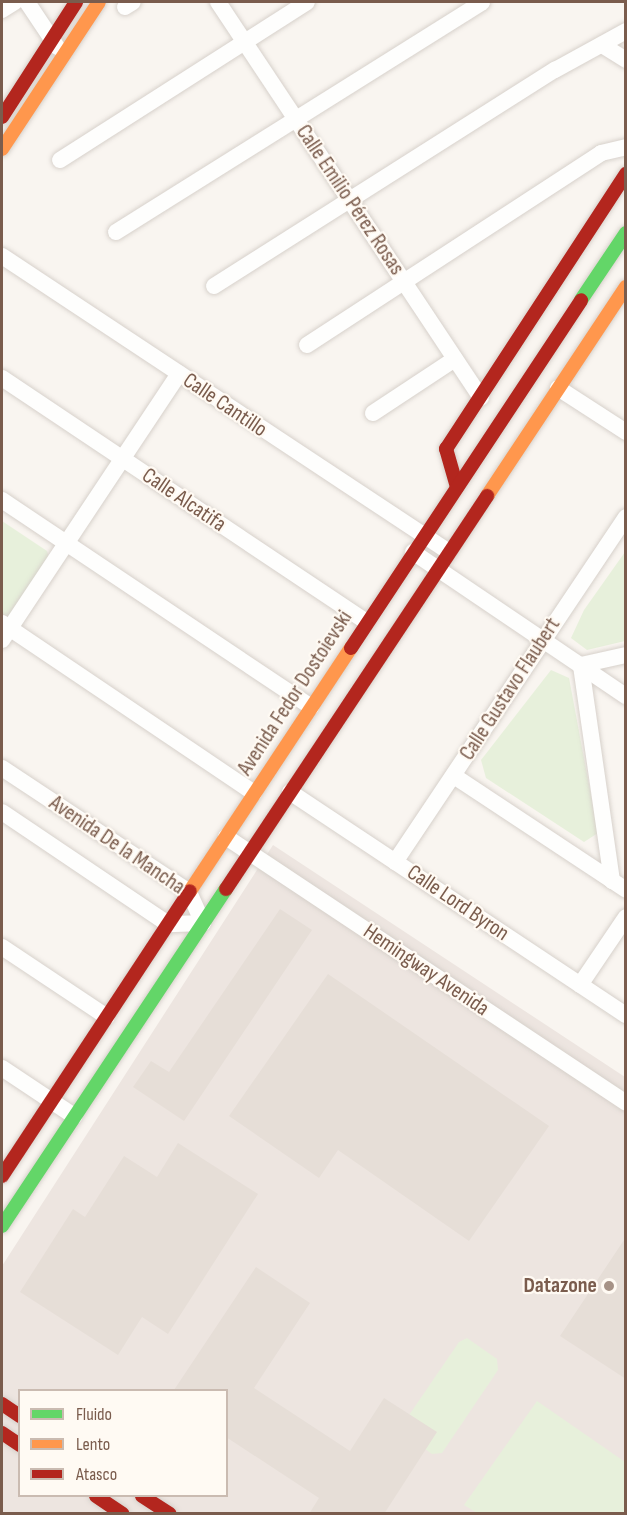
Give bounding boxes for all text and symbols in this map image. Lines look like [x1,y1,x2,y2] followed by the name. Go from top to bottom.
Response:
[290,120,410,280] street label: Calle Emilio Pérez Rosas
[178,367,272,443] street label: Calle Cantillo
[137,462,231,538] street label: Calle Alcatifa
[232,606,358,780] street label: Avenida Fedor Dostoievski
[454,613,566,765] street label: Calle Gustavo Flaubert
[44,790,190,900] street label: Avenida De la Mancha
[402,859,514,947] street label: Calle Lord Byron
[358,918,494,1022] street label: Hemingway Avenida
[524,1273,597,1299] place label: Datazone
[602,1279,616,1293] marker: Datazone
[18,1389,228,1497] legend
[76,1404,112,1425] text: Fluido
[76,1434,110,1455] text: Lento
[76,1464,117,1485] text: Atasco

